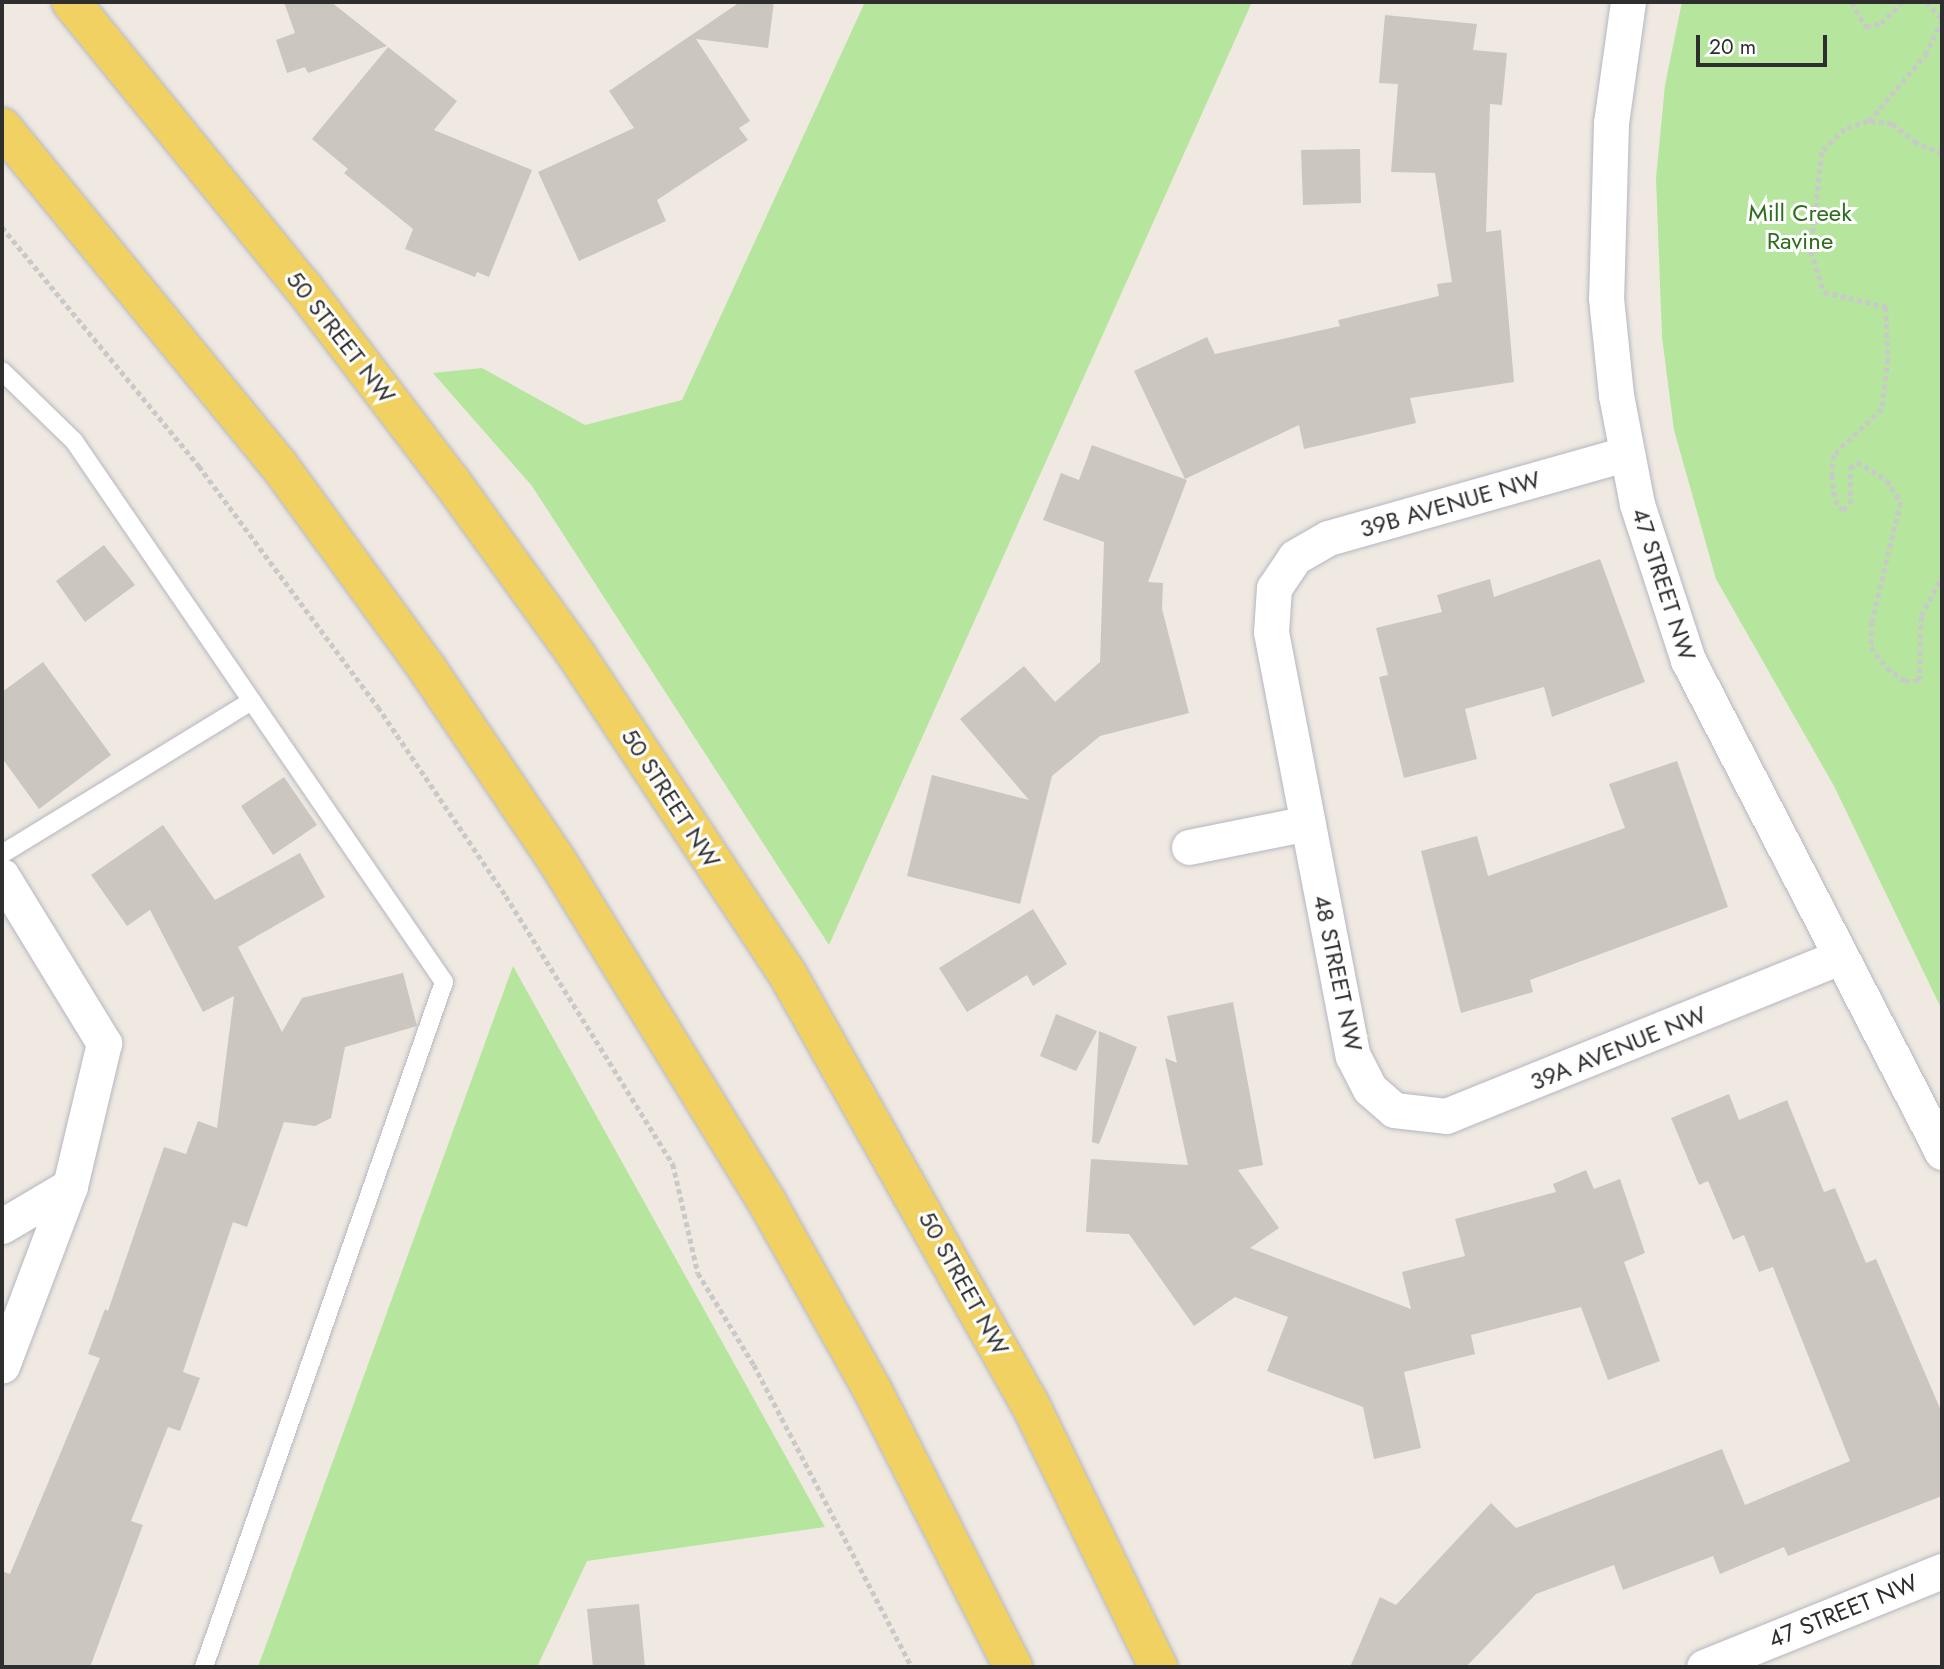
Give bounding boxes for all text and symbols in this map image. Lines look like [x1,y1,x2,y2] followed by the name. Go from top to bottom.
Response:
[1699,21,1830,65] scale bar
[1709,32,1756,62] text: 20 m
[1748,199,1852,255] park label: Mill Creek Ravine
[280,265,402,409] street label: 50 STREET NW
[1356,464,1544,544] street label: 39B AVENUE NW
[1626,504,1702,664] street label: 47 STREET NW
[615,723,727,873] street label: 50 STREET NW
[1307,892,1369,1054] street label: 48 STREET NW
[1526,1000,1710,1096] street label: 39A AVENUE NW
[913,1206,1015,1360] street label: 50 STREET NW
[1764,1568,1922,1654] street label: 47 STREET NW

